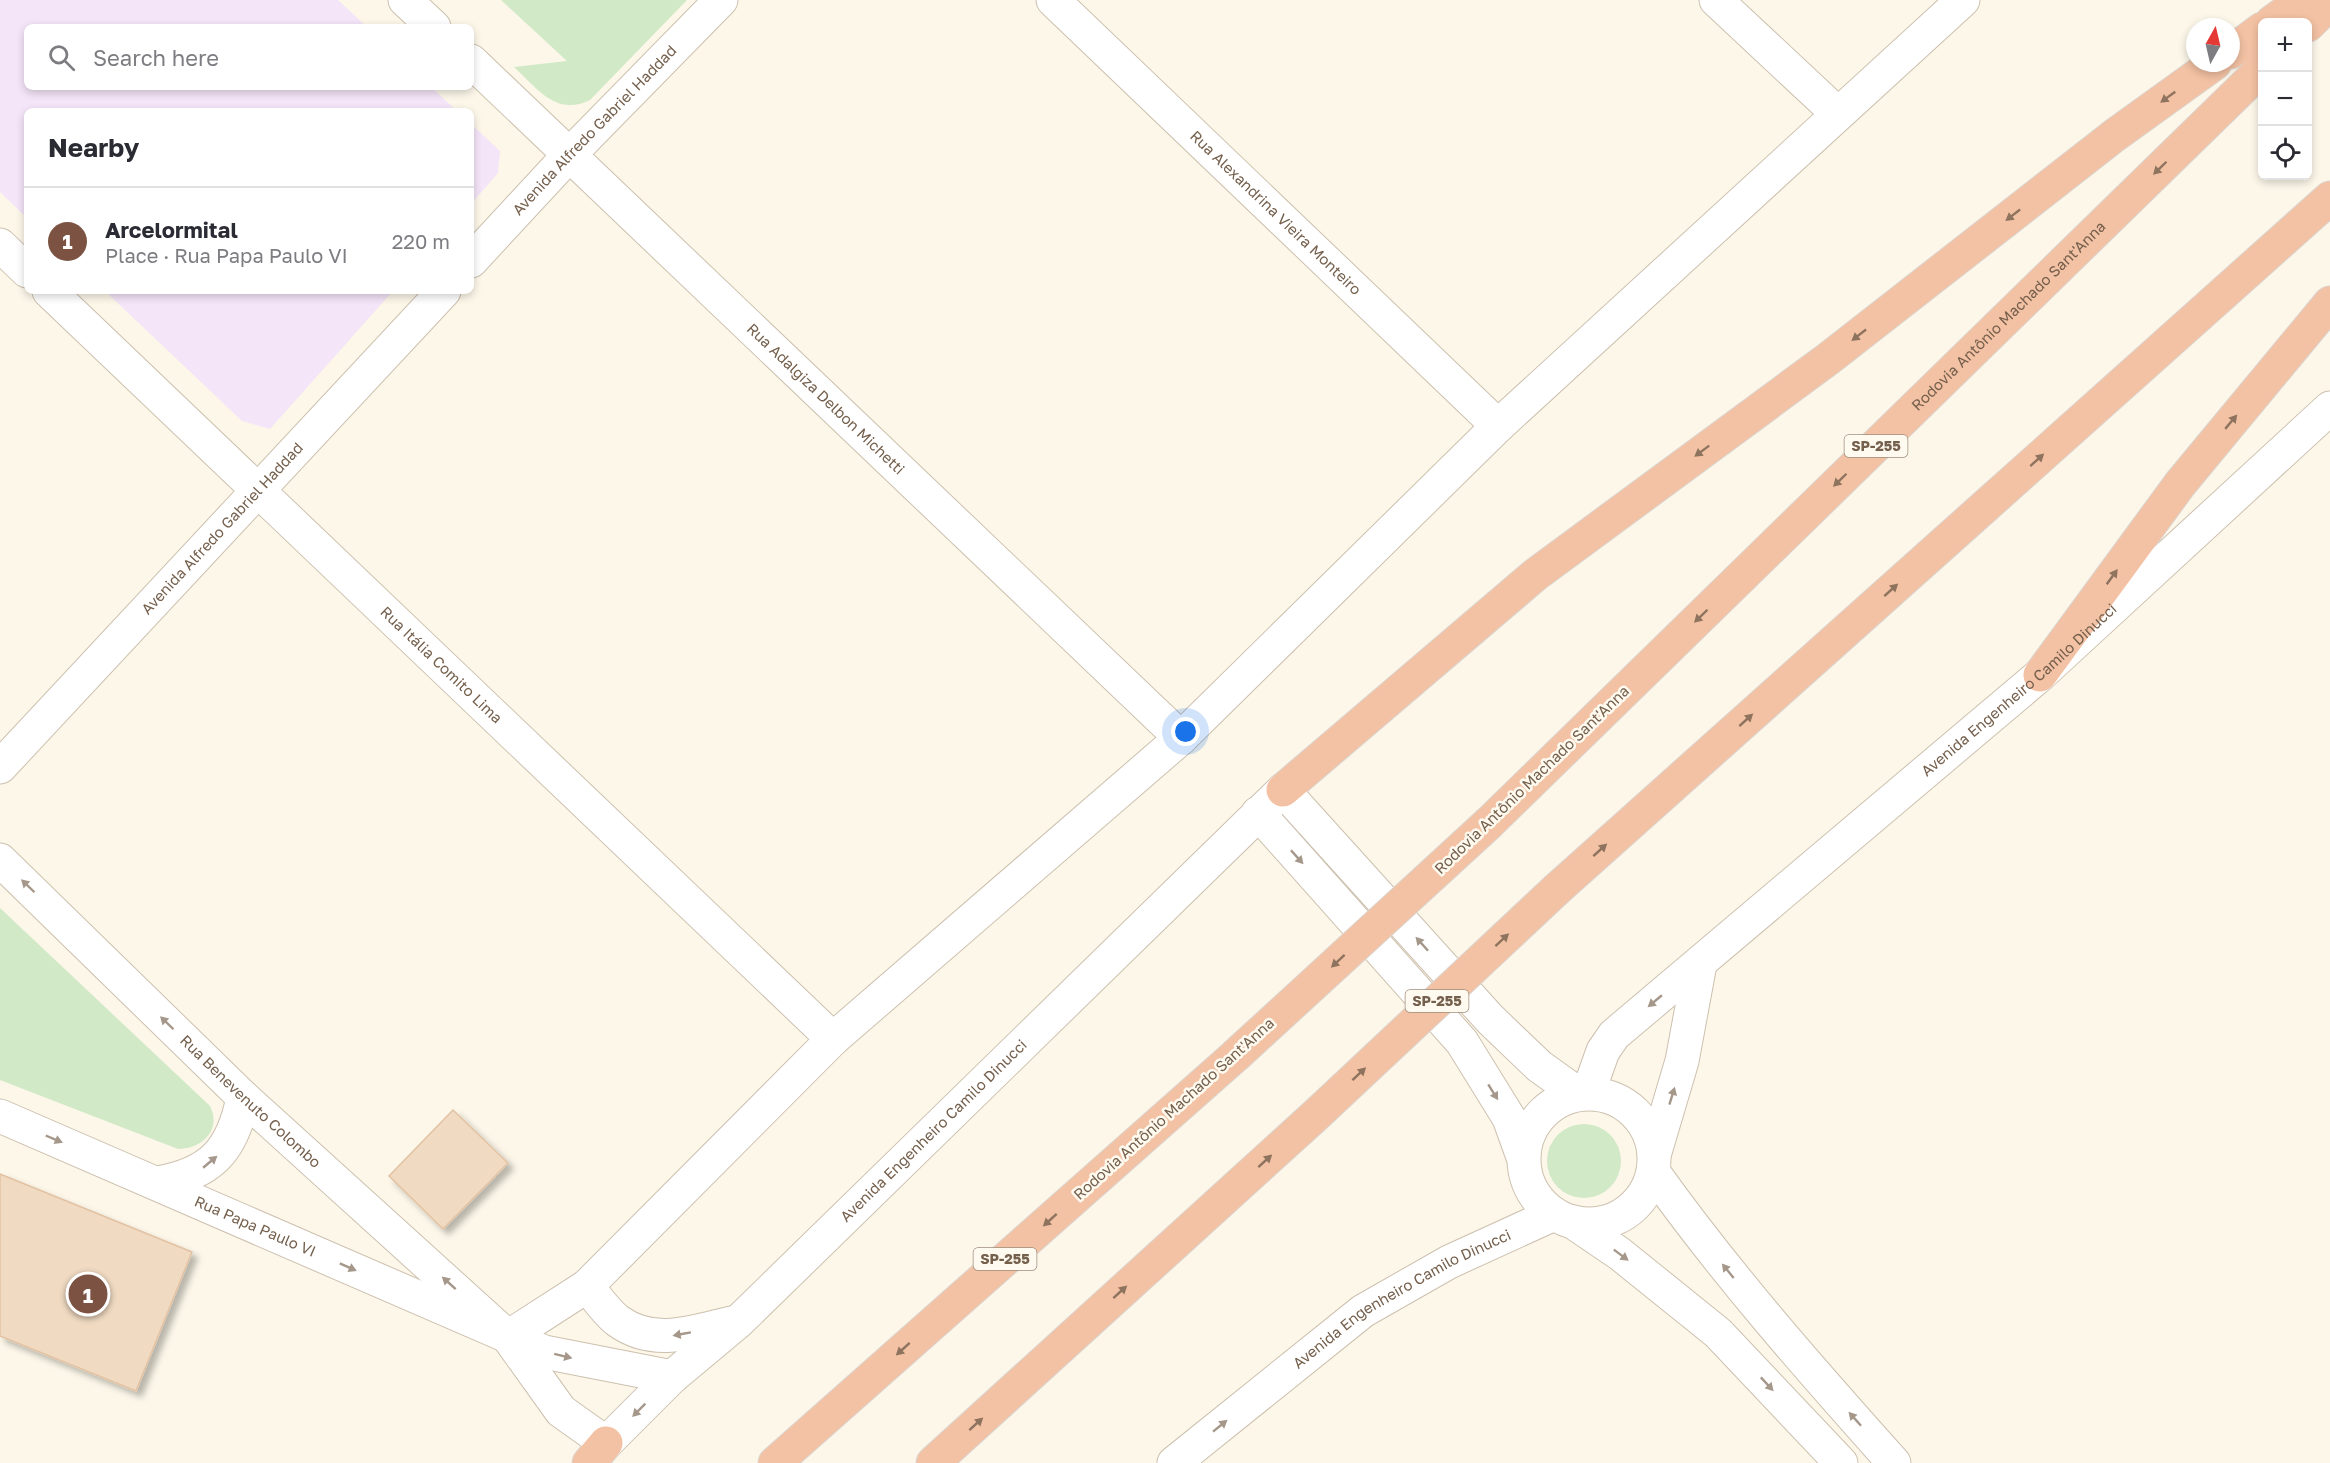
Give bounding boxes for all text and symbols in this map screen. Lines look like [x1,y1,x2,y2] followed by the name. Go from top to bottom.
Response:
[2186,18,2240,72] north arrow
[2258,18,2312,180] map controls
[2258,18,2312,72] button: +
[24,24,474,90] search box
[45,41,78,74] icon: search
[508,41,680,218] street label: Avenida Alfredo Gabriel Haddad
[93,44,219,71] text: Search here
[2258,72,2312,126] button: −
[2160,91,2176,103] one-way arrow
[1187,126,1365,298] street label: Rua Alexandrina Vieira Monteiro
[2258,126,2312,180] button: locate
[48,132,139,163] text: Nearby
[2154,161,2168,175] one-way arrow
[2005,208,2020,220] one-way arrow
[105,216,238,243] text: Arcelormital
[1907,217,2109,414] street label: Rodovia Antônio Machado Sant'Anna
[62,229,73,253] text: 1
[392,229,450,253] text: 220 m
[105,243,348,267] text: Place · Rua Papa Paulo VI
[744,319,909,478] street label: Rua Adalgiza Delbon Michetti
[1851,328,1866,340] one-way arrow
[2224,415,2237,430] one-way arrow
[1844,435,1908,457] road number: SP-255
[137,438,306,618] street label: Avenida Alfredo Gabriel Haddad
[1695,445,1710,457] one-way arrow
[2029,453,2044,467] one-way arrow
[1834,473,1848,487] one-way arrow
[2106,569,2118,585] one-way arrow
[1883,584,1898,597] one-way arrow
[1917,599,2120,780] street label: Avenida Engenheiro Camilo Dinucci
[377,602,506,727] street label: Rua Itália Comito Lima
[1694,609,1708,623] one-way arrow
[1430,681,1632,877] street label: Rodovia Antônio Machado Sant'Anna
[1738,714,1753,727] one-way arrow
[1171,717,1200,746] your location
[1593,843,1608,857] one-way arrow
[1290,849,1303,864] one-way arrow
[21,880,35,894] one-way arrow
[1494,934,1508,948] one-way arrow
[1416,937,1429,952] one-way arrow
[1331,954,1345,968] one-way arrow
[1406,990,1468,1012] road number: SP-255
[1648,994,1663,1007] one-way arrow
[1069,1013,1277,1203] street label: Rodovia Antônio Machado Sant'Anna
[161,1016,175,1030] one-way arrow
[177,1031,325,1171] street label: Rua Benevenuto Colombo
[836,1035,1030,1225] street label: Avenida Engenheiro Camilo Dinucci
[1352,1067,1366,1081] one-way arrow
[1487,1084,1498,1100] one-way arrow
[1668,1087,1677,1105] one-way arrow
[45,1135,63,1144] one-way arrow
[1257,1154,1272,1168] one-way arrow
[202,1155,218,1168] one-way arrow
[192,1192,319,1260] street label: Rua Papa Paulo VI
[1042,1213,1057,1227] one-way arrow
[1289,1225,1513,1372] street label: Avenida Engenheiro Camilo Dinucci
[974,1248,1036,1270] road number: SP-255
[1613,1249,1629,1261] one-way arrow
[340,1262,358,1272] one-way arrow
[1722,1264,1735,1279] one-way arrow
[68,1272,107,1316] pin: 1
[442,1277,457,1290] one-way arrow
[1113,1285,1128,1299] one-way arrow
[672,1330,691,1339] one-way arrow
[896,1342,911,1356] one-way arrow
[554,1352,572,1362] one-way arrow
[1759,1377,1773,1391] one-way arrow
[632,1402,646,1416] one-way arrow
[1849,1412,1862,1427] one-way arrow
[969,1417,984,1431] one-way arrow
[1212,1420,1227,1433] one-way arrow

